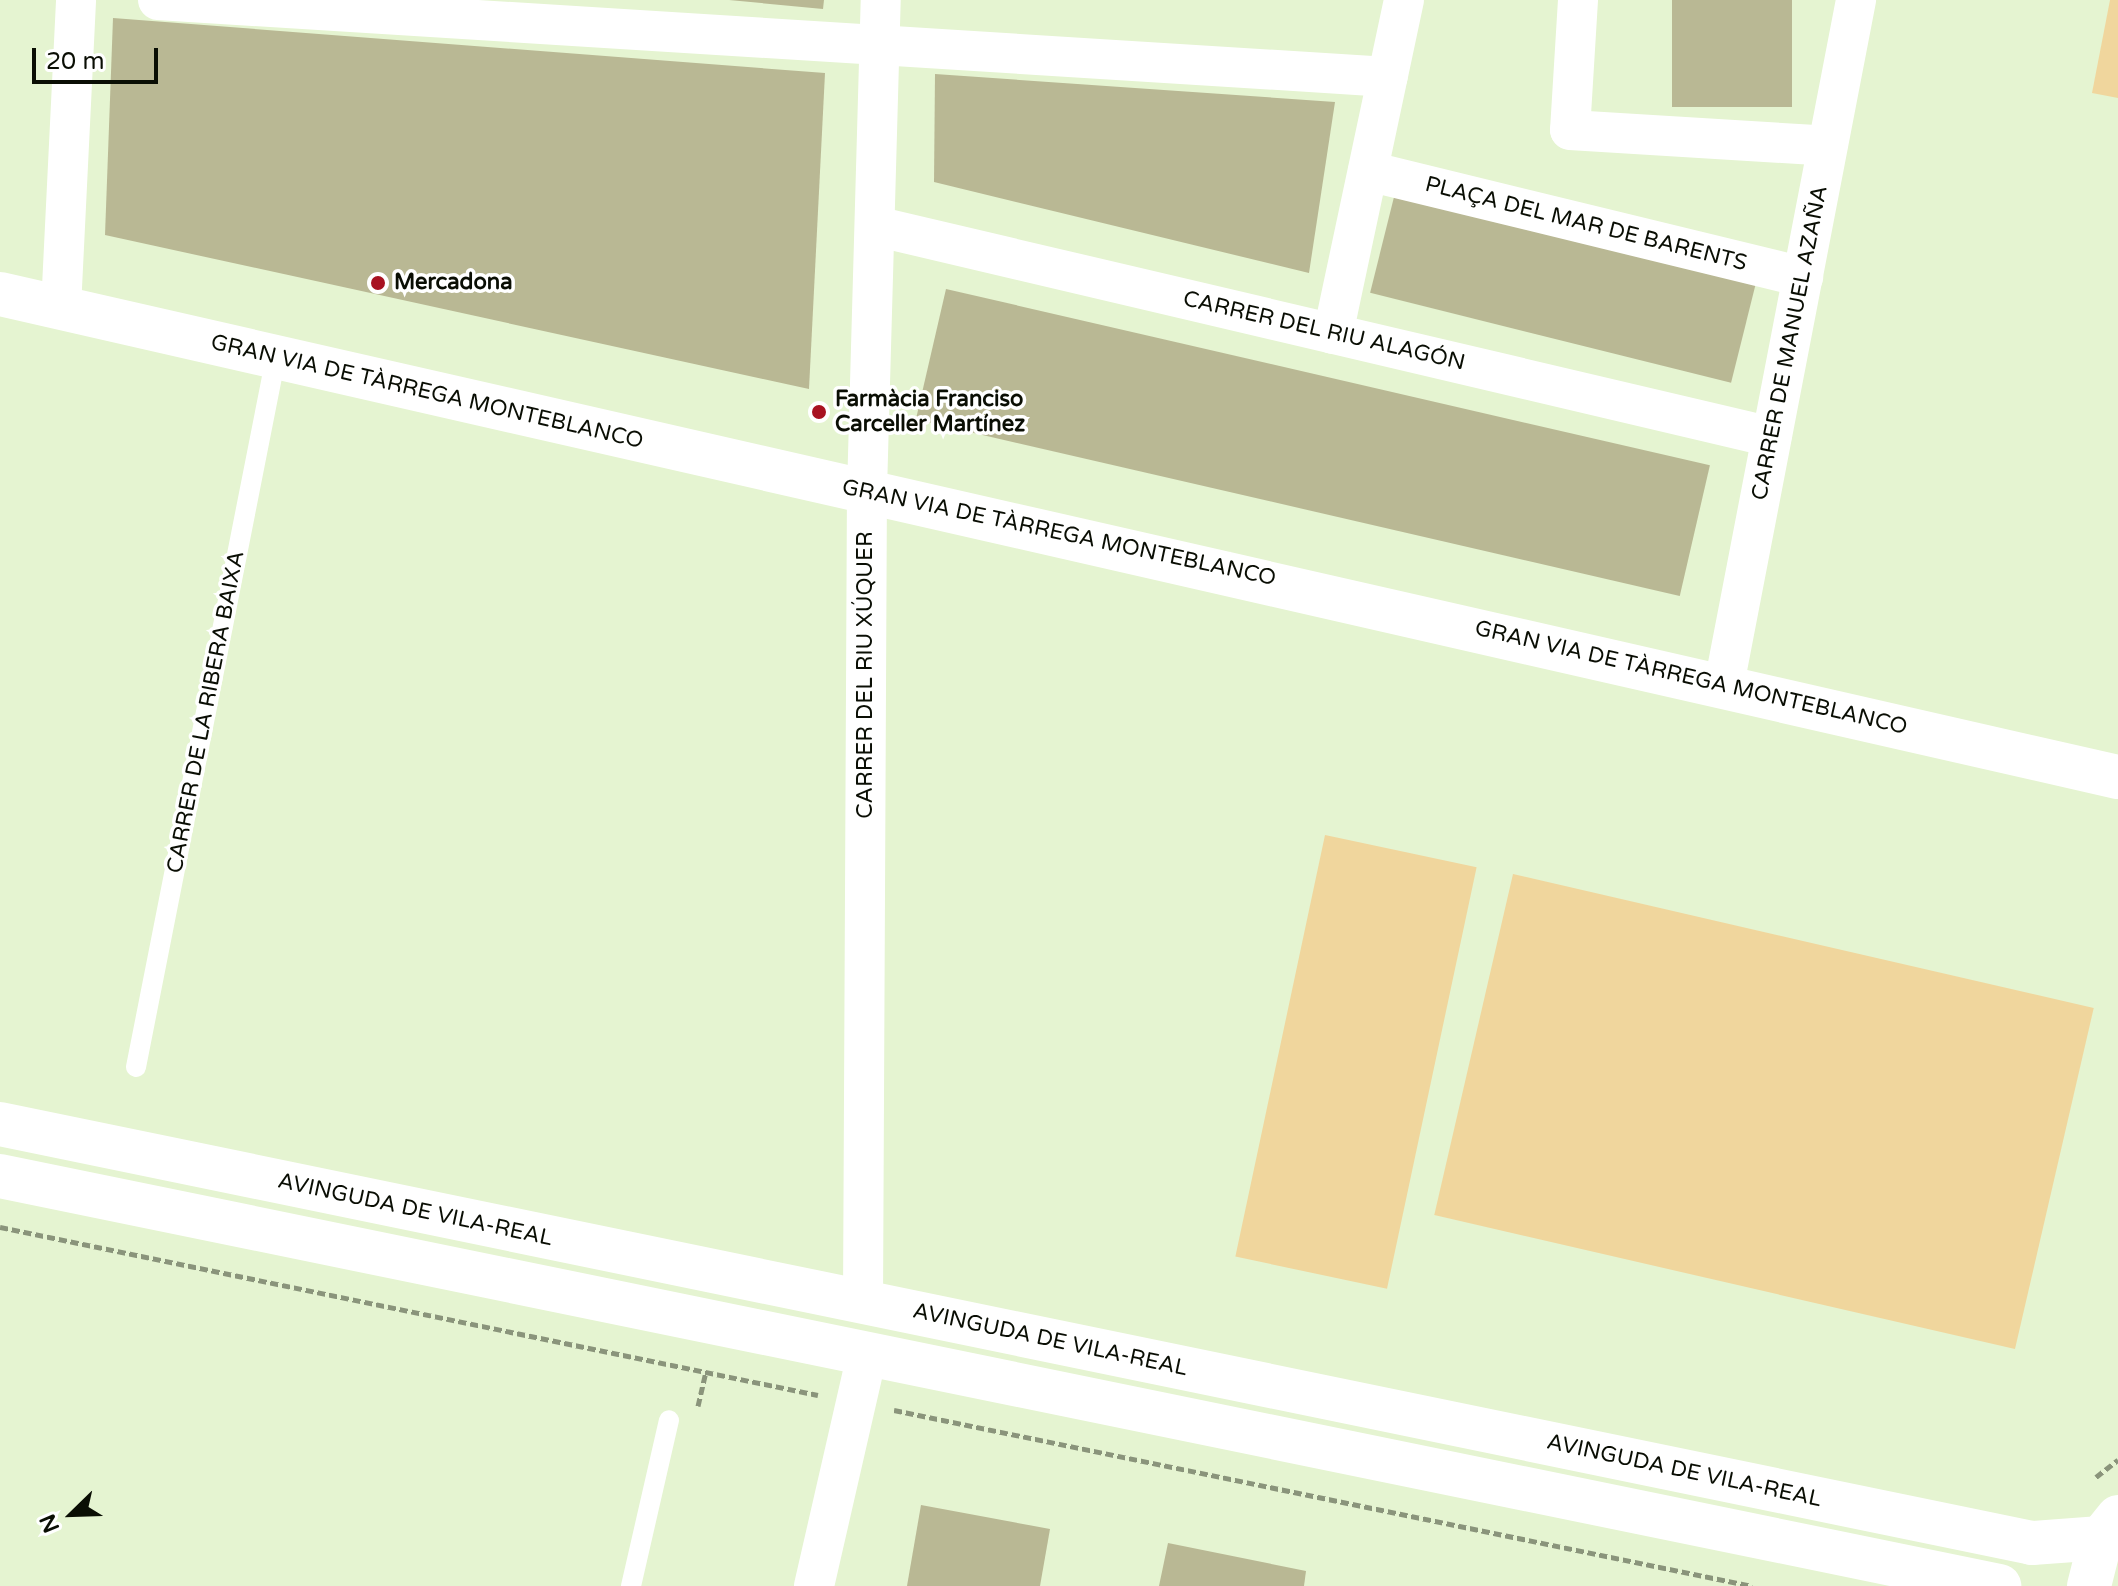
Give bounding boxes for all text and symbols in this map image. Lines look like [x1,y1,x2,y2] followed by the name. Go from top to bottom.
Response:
[36,32,162,82] scale bar
[46,47,104,76] text: 20 m
[1422,171,1750,277] street label: PLAÇA DEL MAR DE BARENTS
[1747,183,1833,503] street label: CARRER DE MANUEL AZAÑA
[394,270,513,296] place label: Mercadona
[369,274,387,292] marker: Mercadona
[1180,286,1468,376] street label: CARRER DEL RIU ALAGÓN
[208,329,646,455] street label: GRAN VIA DE TÀRREGA MONTEBLANCO
[835,386,1025,438] place label: Farmàcia Franciso Carceller Martínez
[810,403,828,421] marker: Farmàcia Franciso Carceller Martínez
[840,474,1278,592] street label: GRAN VIA DE TÀRREGA MONTEBLANCO
[853,531,879,819] street label: CARRER DEL RIU XÚQUER
[162,549,250,875] street label: CARRER DE LA RIBERA BAIXA
[1472,615,1910,741] street label: GRAN VIA DE TÀRREGA MONTEBLANCO
[275,1168,555,1252] street label: AVINGUDA DE VILA-REAL
[910,1298,1190,1382] street label: AVINGUDA DE VILA-REAL
[1544,1429,1824,1513] street label: AVINGUDA DE VILA-REAL
[32,1474,112,1554] north arrow
[34,1510,65,1537] text: N

